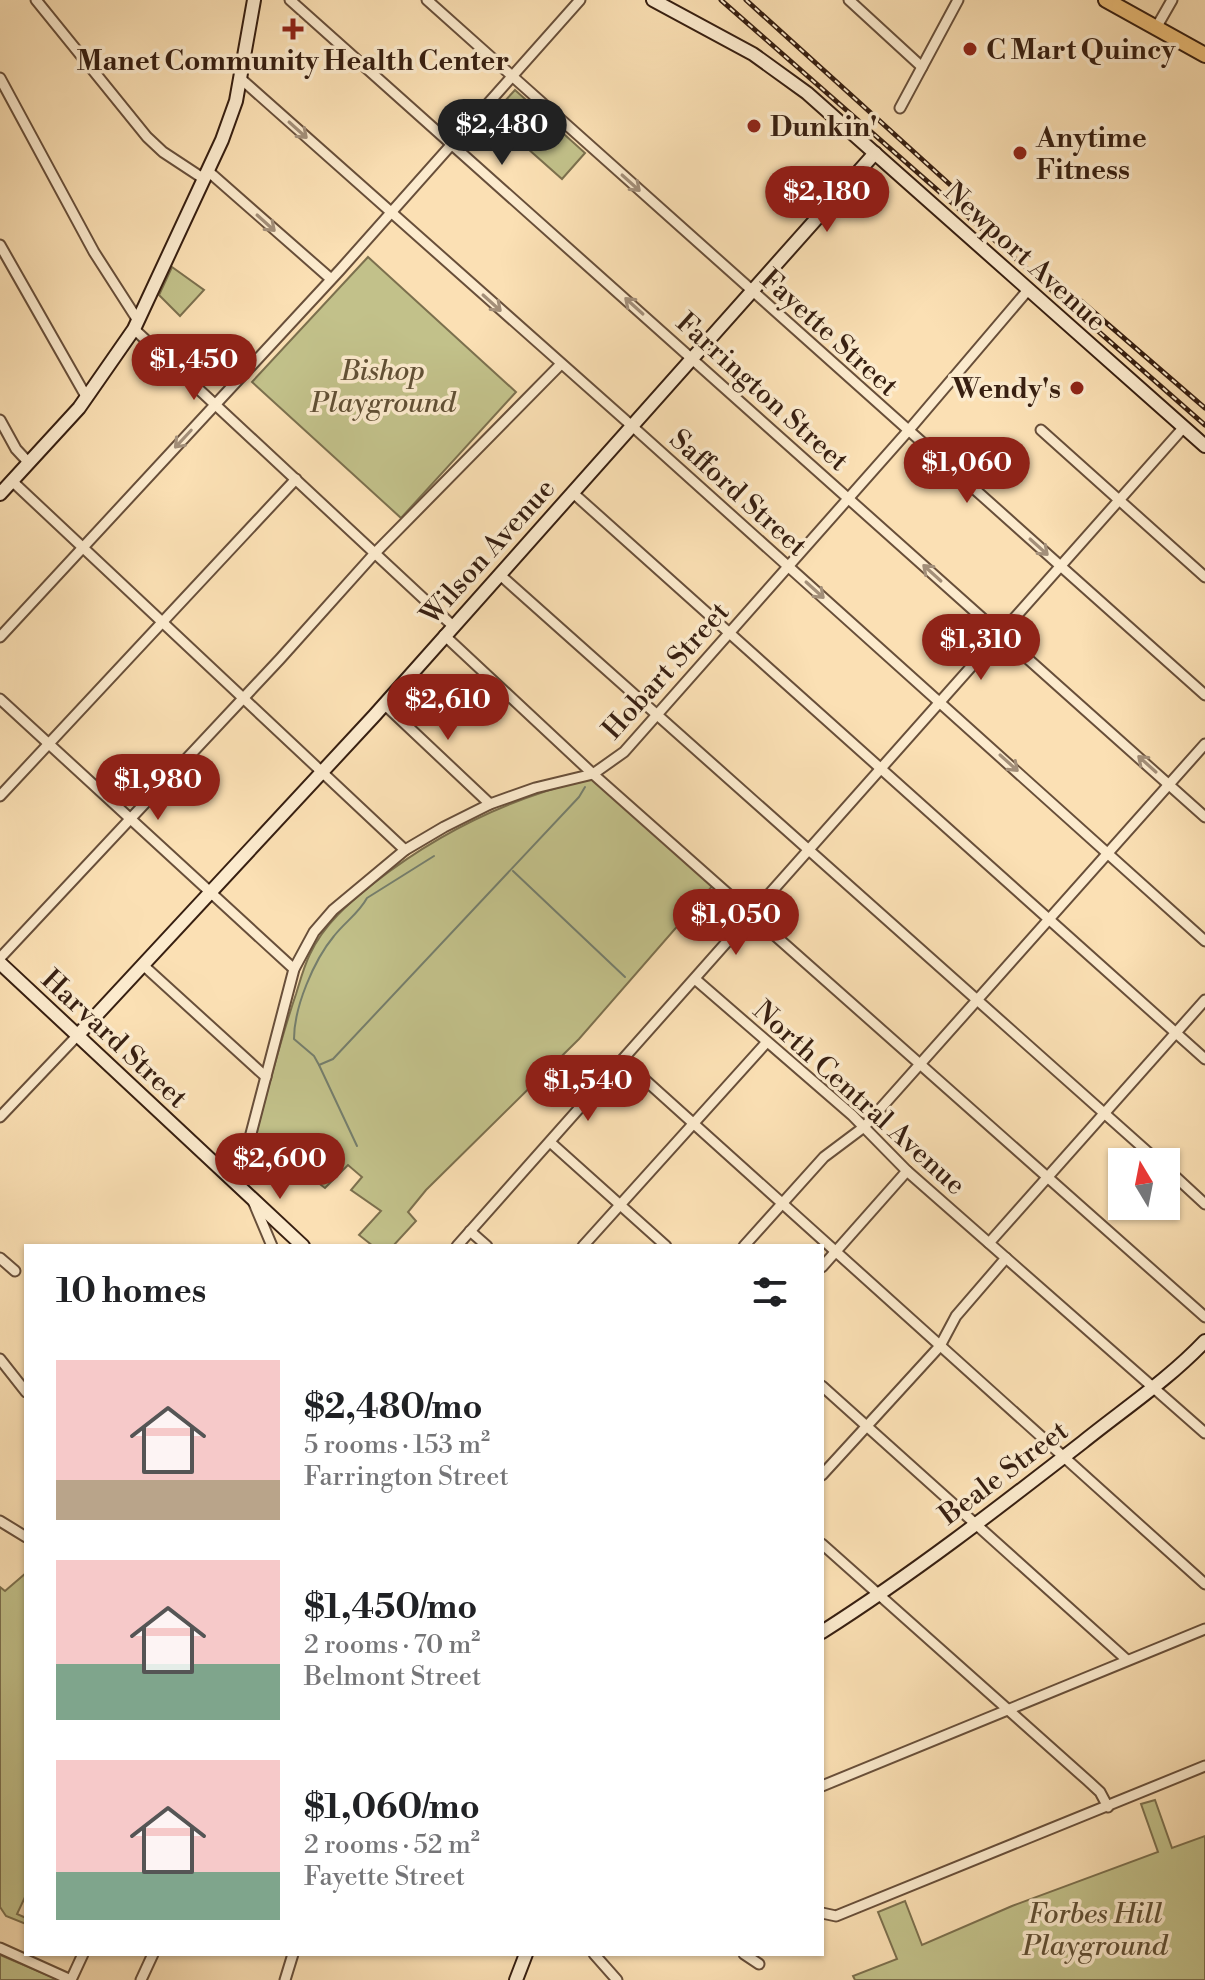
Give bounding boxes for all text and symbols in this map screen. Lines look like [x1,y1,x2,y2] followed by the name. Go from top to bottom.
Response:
[282,18,304,40] marker: Manet Community Health Center
[986,33,1177,68] place label: C Mart Quincy
[961,40,979,58] marker: C Mart Quincy
[76,44,510,79] place label: Manet Community Health Center
[437,99,567,167] pin: $2,480
[456,109,548,141] text: $2,480
[770,110,877,145] place label: Dunkin'
[745,117,763,135] marker: Dunkin'
[288,121,308,139] one-way arrow
[1035,121,1147,188] place label: Anytime Fitness
[1011,144,1029,162] marker: Anytime Fitness
[762,166,892,234] pin: $2,180
[621,174,641,192] one-way arrow
[937,175,1113,339] street label: Newport Avenue
[783,176,871,208] text: $2,180
[256,213,276,231] one-way arrow
[753,262,905,404] street label: Fayette Street
[482,294,502,312] one-way arrow
[625,297,645,315] one-way arrow
[668,305,856,479] street label: Farrington Street
[129,334,259,402] pin: $1,450
[150,344,238,376] text: $1,450
[310,354,457,421] park label: Bishop Playground
[951,372,1061,407] place label: Wendy's
[1068,379,1086,397] marker: Wendy's
[662,422,814,564] street label: Safford Street
[173,429,192,449] one-way arrow
[902,437,1032,505] pin: $1,060
[922,447,1012,479] text: $1,060
[413,472,563,633] street label: Wilson Avenue
[1029,538,1049,556] one-way arrow
[923,564,943,582] one-way arrow
[805,581,825,599] one-way arrow
[595,595,737,747] street label: Hobart Street
[916,614,1046,682] pin: $1,310
[940,624,1022,656] text: $1,310
[383,674,513,742] pin: $2,610
[405,684,491,716] text: $2,610
[93,754,223,822] pin: $1,980
[999,754,1019,772] one-way arrow
[1137,755,1157,774] one-way arrow
[114,764,202,796] text: $1,980
[671,889,801,957] pin: $1,050
[691,899,781,931] text: $1,050
[34,962,195,1116] street label: Harvard Street
[745,993,973,1203] street label: North Central Avenue
[523,1055,653,1123] pin: $1,540
[543,1065,633,1097] text: $1,540
[215,1133,345,1201] pin: $2,600
[233,1143,327,1175] text: $2,600
[1108,1148,1180,1220] north arrow
[1108,1148,1180,1220] map controls
[748,1270,792,1314] icon: filters
[56,1271,206,1313] text: 10 homes
[304,1387,483,1429] text: $2,480/mo
[120,1392,216,1488] icon: home
[932,1413,1075,1534] street label: Beale Street
[304,1429,490,1461] text: 5 rooms · 153 m²
[304,1461,509,1493] text: Farrington Street
[304,1587,477,1629] text: $1,450/mo
[120,1592,216,1688] icon: home
[304,1629,480,1661] text: 2 rooms · 70 m²
[304,1661,481,1693] text: Belmont Street
[304,1787,480,1829] text: $1,060/mo
[120,1792,216,1888] icon: home
[304,1829,480,1861] text: 2 rooms · 52 m²
[304,1861,465,1893] text: Fayette Street
[1022,1897,1169,1964] park label: Forbes Hill Playground

